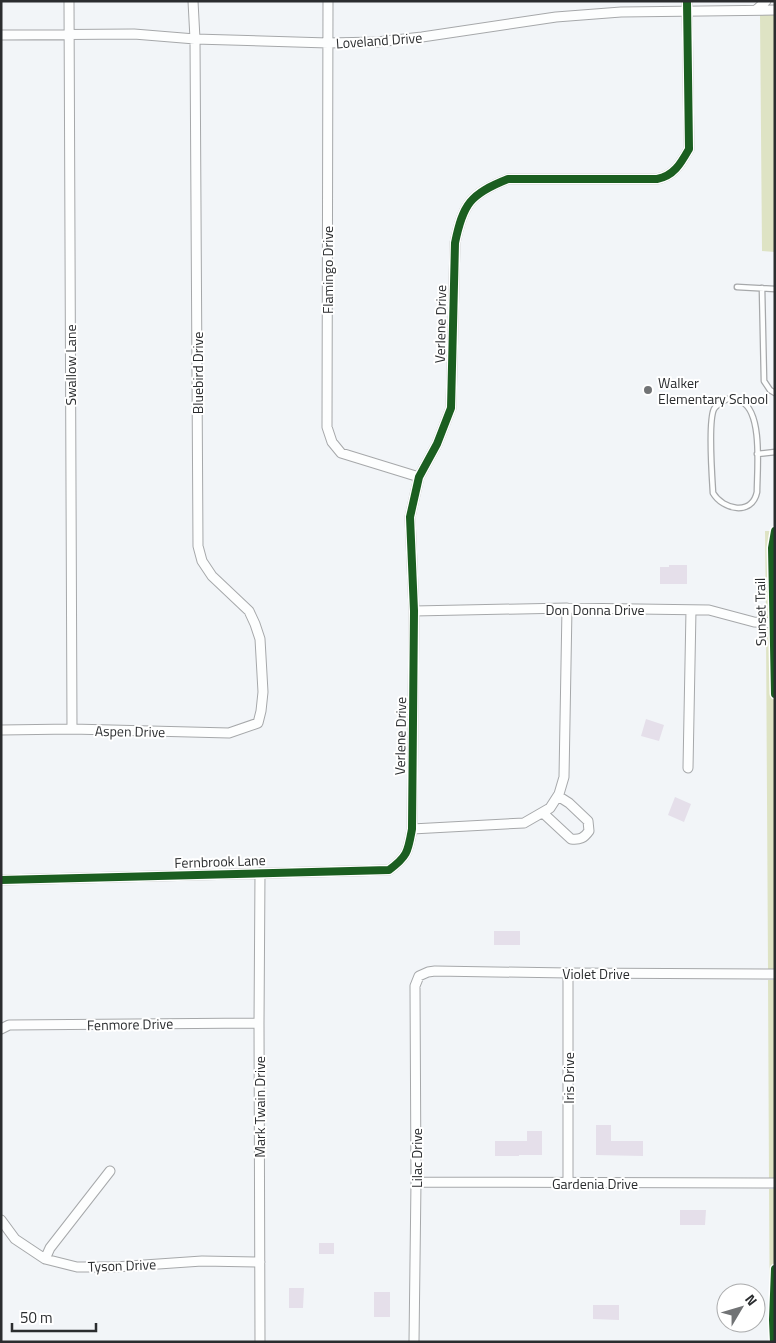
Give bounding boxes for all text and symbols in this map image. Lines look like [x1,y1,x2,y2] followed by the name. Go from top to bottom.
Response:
[335,27,423,53] street label: Loveland Drive
[317,226,338,314] street label: Flamingo Drive
[429,285,451,363] street label: Verlene Drive
[60,325,81,405] street label: Swallow Lane
[187,332,208,414] street label: Bluebird Drive
[658,372,768,409] place label: Walker Elementary School
[642,384,654,396] marker: Walker Elementary School
[749,578,771,646] street label: Sunset Trail
[545,599,645,620] street label: Don Donna Drive
[389,697,411,775] street label: Verlene Drive
[95,720,165,742] street label: Aspen Drive
[174,849,266,873] street label: Fernbrook Lane
[562,963,630,984] street label: Violet Drive
[87,1013,173,1035] street label: Fenmore Drive
[558,1052,579,1104] street label: Iris Drive
[249,1056,270,1158] street label: Mark Twain Drive
[406,1128,427,1188] street label: Lilac Drive
[552,1173,638,1194] street label: Gardenia Drive
[88,1253,156,1277] street label: Tyson Drive
[716,1283,766,1333] north arrow
[740,1289,763,1310] text: N
[12,1300,96,1332] scale bar
[20,1306,53,1329] text: 50 m

